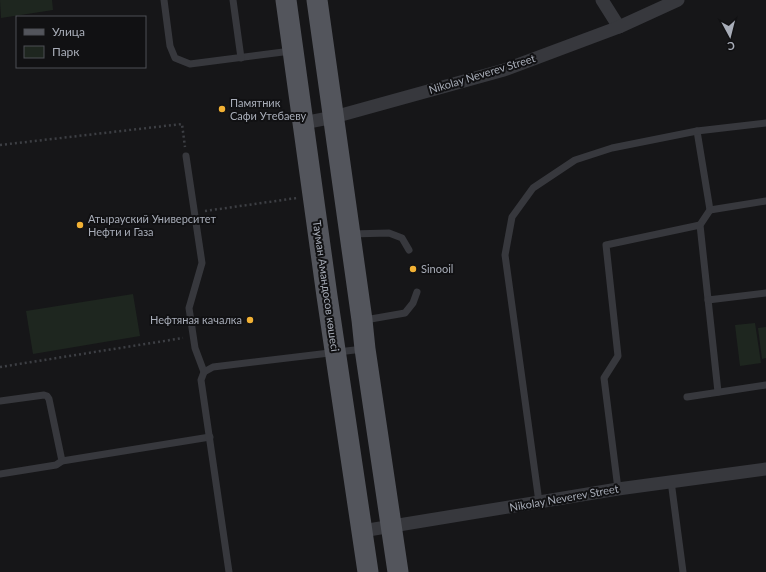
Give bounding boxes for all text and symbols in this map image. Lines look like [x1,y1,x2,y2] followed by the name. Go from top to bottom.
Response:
[16,16,146,68] legend
[710,16,750,56] north arrow
[52,24,85,39] text: Улица
[726,40,736,53] text: С
[52,44,80,59] text: Парк
[427,51,537,96] street label: Nikolay Neverev Street
[230,96,306,122] place label: Памятник Сафи Утебаеву
[217,104,227,114] marker: Памятник Сафи Утебаеву
[88,212,216,238] place label: Атырауский Университет Нефти и Газа
[311,219,342,353] street label: Тауман Амандосов көшесі
[75,220,85,230] marker: Атырауский Университет Нефти и Газа
[421,262,453,275] place label: Sinooil
[408,264,418,274] marker: Sinooil
[150,313,242,326] place label: Нефтяная качалка
[245,315,255,325] marker: Нефтяная качалка
[508,482,620,514] street label: Nikolay Neverev Street

